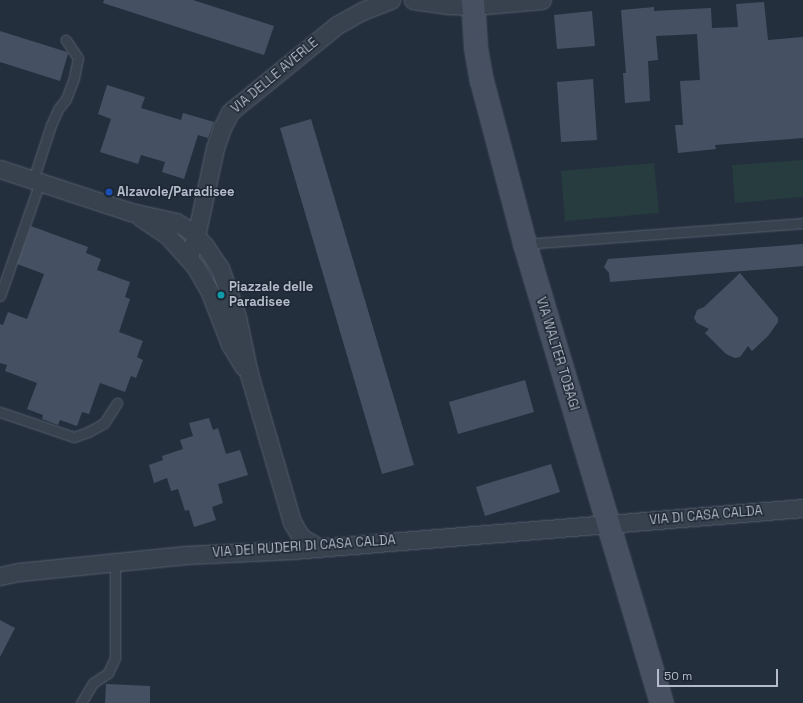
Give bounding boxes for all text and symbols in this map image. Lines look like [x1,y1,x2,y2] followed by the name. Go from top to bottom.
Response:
[228,35,322,117] street label: VIA DELLE AVERLE
[117,184,234,200] place label: Alzavole/Paradisee
[104,187,114,197] marker: Alzavole/Paradisee
[229,280,313,311] place label: Piazzale delle Paradisee
[216,290,226,300] marker: Piazzale delle Paradisee
[532,295,582,413] street label: VIA WALTER TOBAGI
[649,503,763,529] street label: VIA DI CASA CALDA
[212,533,396,561] street label: VIA DEI RUDERI DI CASA CALDA
[659,661,780,687] scale bar
[664,668,692,684] text: 50 m

